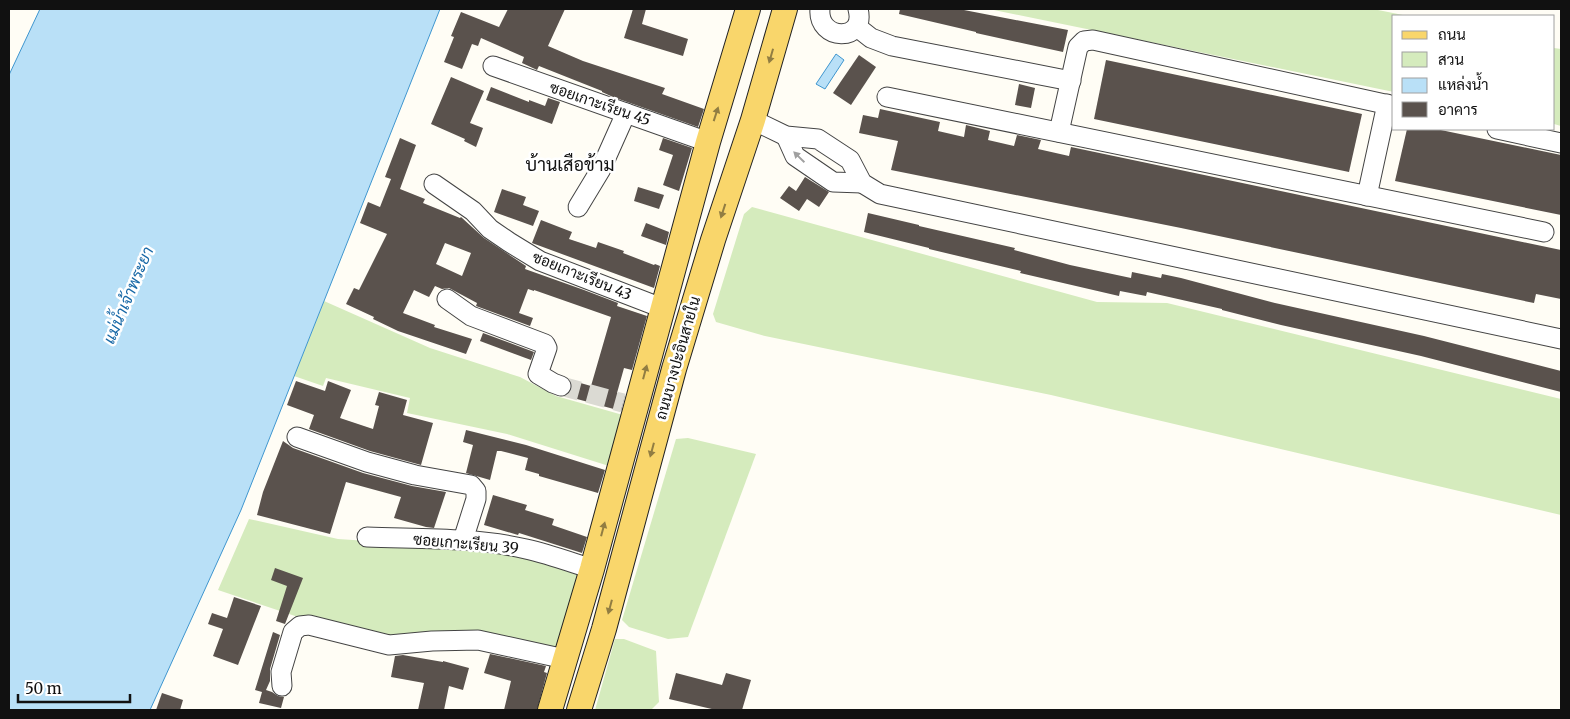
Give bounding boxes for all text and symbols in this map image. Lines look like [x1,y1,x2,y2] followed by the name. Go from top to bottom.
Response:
[1392,15,1555,130] legend
[1438,25,1466,44] text: ถนน
[767,48,775,63] one-way arrow
[1438,50,1464,69] text: สวน
[1438,72,1489,94] text: แหล่งน้ำ
[547,77,653,130] street label: ซอยเกาะเรียน 45
[1438,100,1478,119] text: อาคาร
[713,107,721,122] one-way arrow
[793,151,805,163] one-way arrow
[526,153,614,176] district label: บ้านเสือข้าม
[718,203,726,218] one-way arrow
[95,242,157,346] water label: แม่น้ำเจ้าพระยา
[530,247,635,304] street label: ซอยเกาะเรียน 43
[651,294,704,422] street label: ถนนบางปะอินสายใน
[641,365,649,380] one-way arrow
[648,443,656,458] one-way arrow
[599,522,607,537] one-way arrow
[412,529,520,558] street label: ซอยเกาะเรียน 39
[605,600,613,615] one-way arrow
[18,672,130,704] scale bar
[25,679,62,698] text: 50 m

